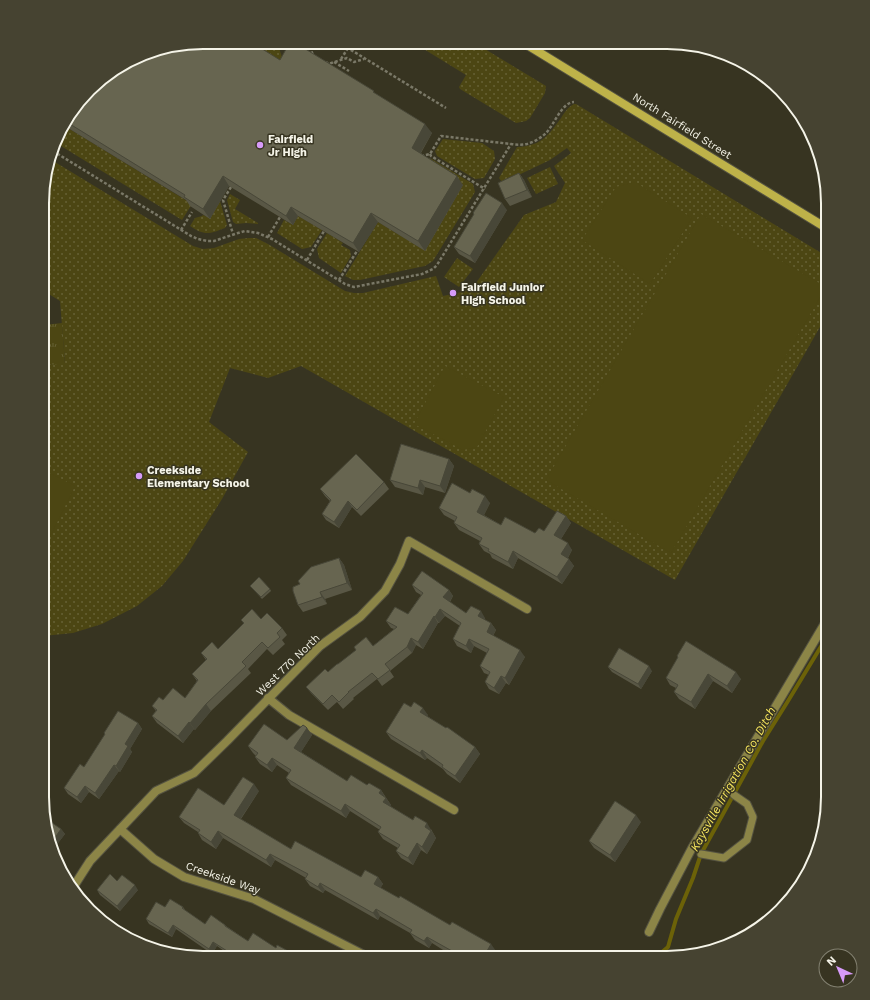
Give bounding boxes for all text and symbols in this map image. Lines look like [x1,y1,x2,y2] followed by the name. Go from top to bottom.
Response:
[630,90,734,162] street label: North Fairfield Street
[268,133,313,159] place label: Fairfield Jr High
[255,140,265,150] marker: Fairfield Jr High
[461,281,544,307] place label: Fairfield Junior High School
[448,288,458,298] marker: Fairfield Junior High School
[147,464,250,490] place label: Creekside Elementary School
[134,471,144,481] marker: Creekside Elementary School
[254,631,322,699] street label: West 770 North
[687,704,779,854] water label: Kaysville Irrigation Co. Ditch
[184,859,262,897] street label: Creekside Way
[818,948,858,988] north arrow
[824,954,839,969] text: N

